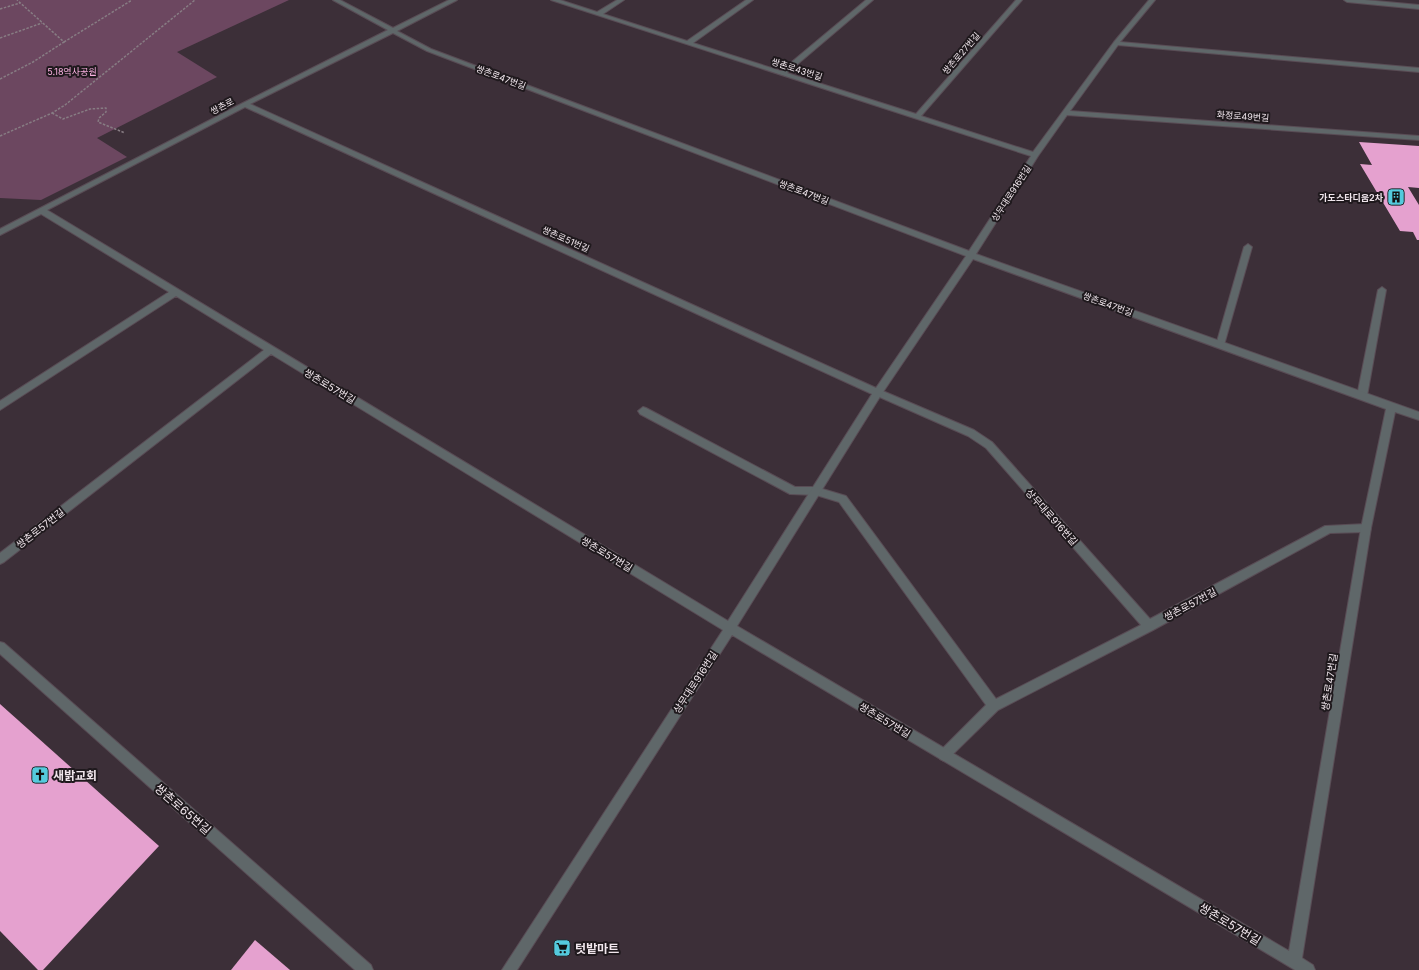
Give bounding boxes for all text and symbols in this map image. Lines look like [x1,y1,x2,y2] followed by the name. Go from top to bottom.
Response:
[940,30,982,76] street label: 쌍촌로27번길
[770,56,824,82] street label: 쌍촌로43번길
[475,62,527,92] street label: 쌍촌로47번길
[47,66,97,77] park label: 5.18역사공원
[208,95,236,117] street label: 쌍촌로
[1216,109,1270,123] street label: 화정로49번길
[989,163,1033,223] street label: 상무대로916번길
[778,177,830,207] street label: 쌍촌로47번길
[1386,187,1406,207] building icon: 가도스타디움2차
[1319,192,1384,203] place label: 가도스타디움2차
[541,224,591,254] street label: 쌍촌로51번길
[1082,290,1134,318] street label: 쌍촌로47번길
[302,366,358,406] street label: 쌍촌로57번길
[1024,486,1080,548] street label: 상무대로916번길
[14,505,66,551] street label: 쌍촌로57번길
[579,534,635,574] street label: 쌍촌로57번길
[1162,585,1218,623] street label: 쌍촌로57번길
[670,649,720,715] street label: 상무대로916번길
[1319,652,1339,712] street label: 쌍촌로47번길
[857,700,913,740] street label: 쌍촌로57번길
[30,765,50,785] church icon: 새밝교회
[53,768,97,783] place label: 새밝교회
[152,780,214,838] street label: 쌍촌로65번길
[1196,900,1264,948] street label: 쌍촌로57번길
[552,938,572,958] supermarket icon: 텃밭마트
[575,941,619,956] place label: 텃밭마트

